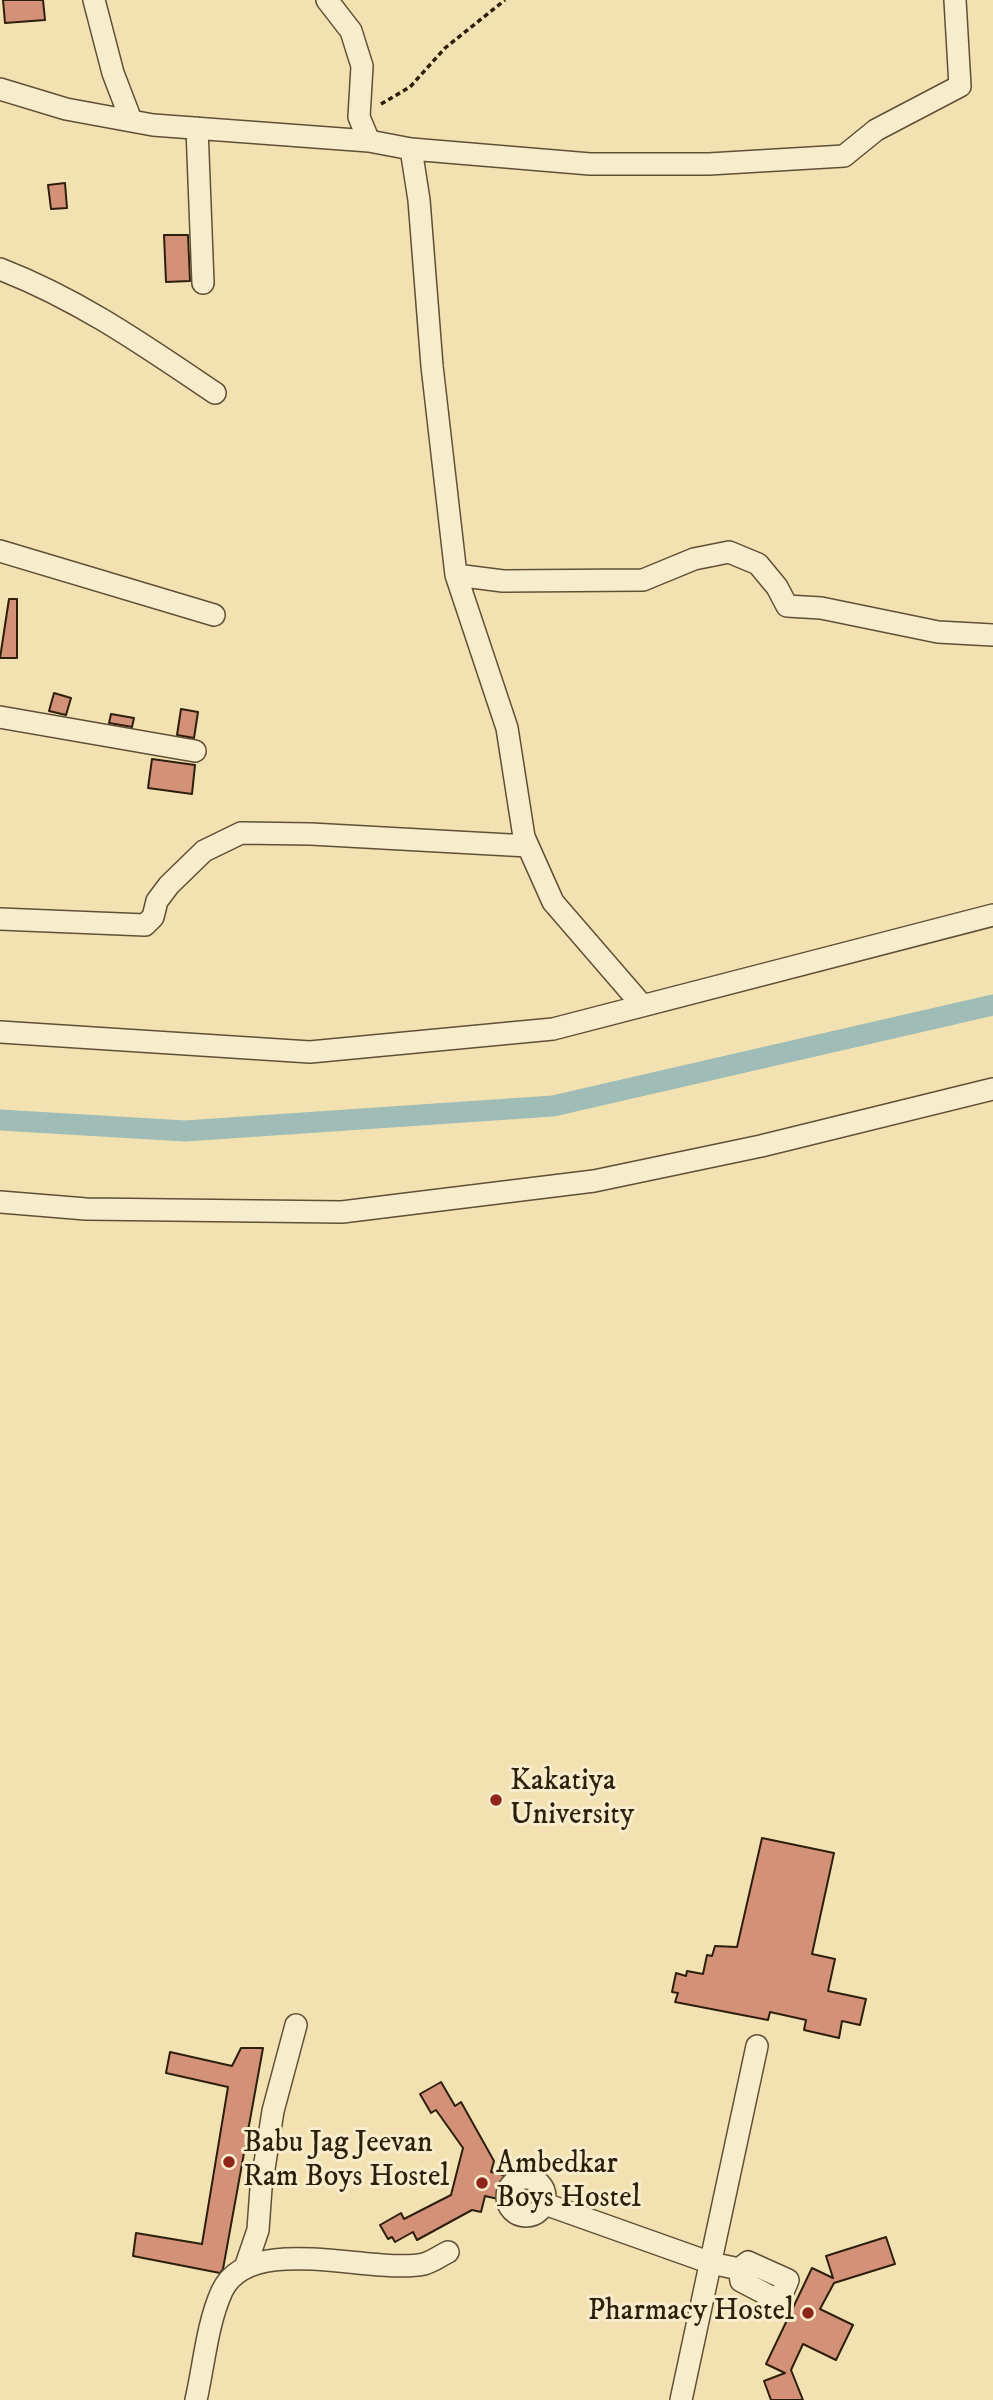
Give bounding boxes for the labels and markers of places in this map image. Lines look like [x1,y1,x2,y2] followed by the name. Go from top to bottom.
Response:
[510,1765,634,1836] place label: Kakatiya University
[488,1792,504,1808] marker: Kakatiya University
[243,2127,449,2198] place label: Babu Jag Jeevan Ram Boys Hostel
[496,2148,641,2218] place label: Ambedkar Boys Hostel
[221,2154,237,2170] marker: Babu Jag Jeevan Ram Boys Hostel
[474,2175,490,2191] marker: Ambedkar Boys Hostel
[588,2295,794,2331] place label: Pharmacy Hostel
[800,2305,816,2321] marker: Pharmacy Hostel

